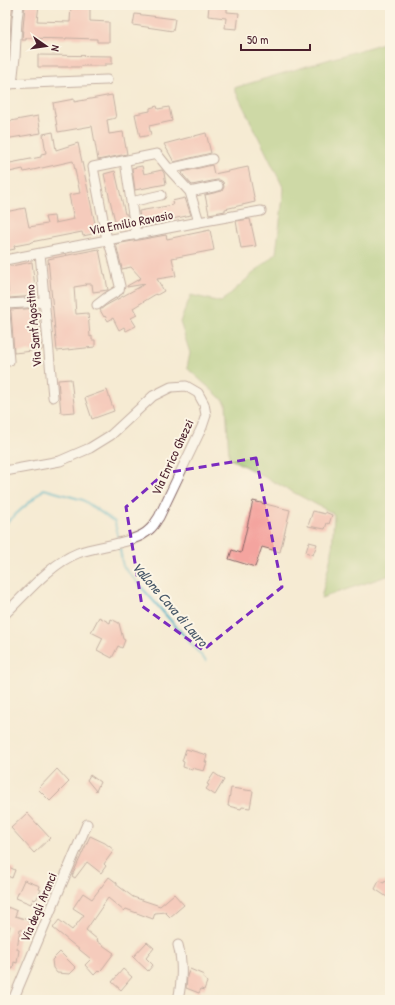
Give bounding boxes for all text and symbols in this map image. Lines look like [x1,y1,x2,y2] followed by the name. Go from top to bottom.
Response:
[26,26,66,66] north arrow
[241,26,310,52] scale bar
[247,31,268,48] text: 50 m
[48,44,63,53] text: N
[88,205,174,239] street label: Via Emilio Ravasio
[20,284,46,368] street label: Via Sant'Agostino
[147,416,197,498] street label: Via Enrico Ghezzi
[128,557,213,651] water label: Vallone Cava di Lauro
[15,869,61,945] street label: Via degli Aranci

